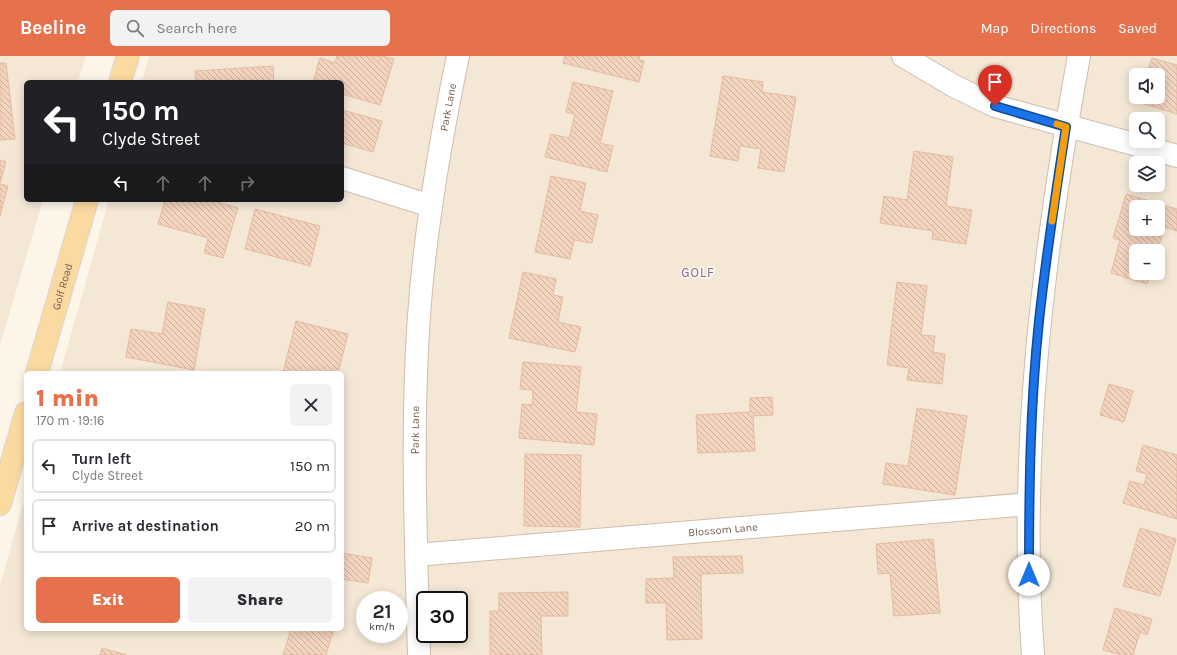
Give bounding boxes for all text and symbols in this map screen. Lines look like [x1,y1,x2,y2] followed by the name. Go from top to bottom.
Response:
[110,10,390,46] search box
[20,17,86,39] text: Beeline
[124,17,146,39] icon: search
[156,19,237,37] text: Search here
[981,20,1009,37] text: Map
[1031,20,1096,37] text: Directions
[1118,20,1157,37] text: Saved
[978,65,1012,106] pin
[1129,68,1165,280] map controls
[1129,68,1165,104] button: sound
[984,71,1006,93] icon: arrive
[437,82,459,132] street label: Park Lane
[102,94,180,127] text: 150 m
[36,96,88,148] icon: left
[1129,112,1165,148] button: search
[102,128,200,150] text: Clyde Street
[1129,156,1165,192] button: layers
[110,172,132,194] icon: left
[152,172,174,194] icon: ahead
[194,172,216,194] icon: ahead
[236,172,258,194] icon: right
[1129,200,1165,236] button: +
[1129,244,1165,280] button: −
[49,262,75,311] street label: Golf Road
[681,265,715,280] district label: GOLF
[36,384,99,412] text: 1 min
[290,384,332,426] button: close
[408,405,422,454] street label: Park Lane
[36,413,104,428] text: 170 m · 19:16
[72,450,131,468] text: Turn left
[38,455,60,477] icon: left
[290,457,330,475] text: 150 m
[72,468,143,483] text: Clyde Street
[38,515,60,537] icon: arrive
[72,517,219,535] text: Arrive at destination
[295,517,330,535] text: 20 m
[688,520,759,539] street label: Blossom Lane
[1008,554,1050,596] position arrow
[36,577,180,623] button: Exit
[188,577,332,623] button: Share
[416,591,468,643] speed limit sign: 30
[372,600,392,623] text: 21
[369,621,395,633] text: km/h

